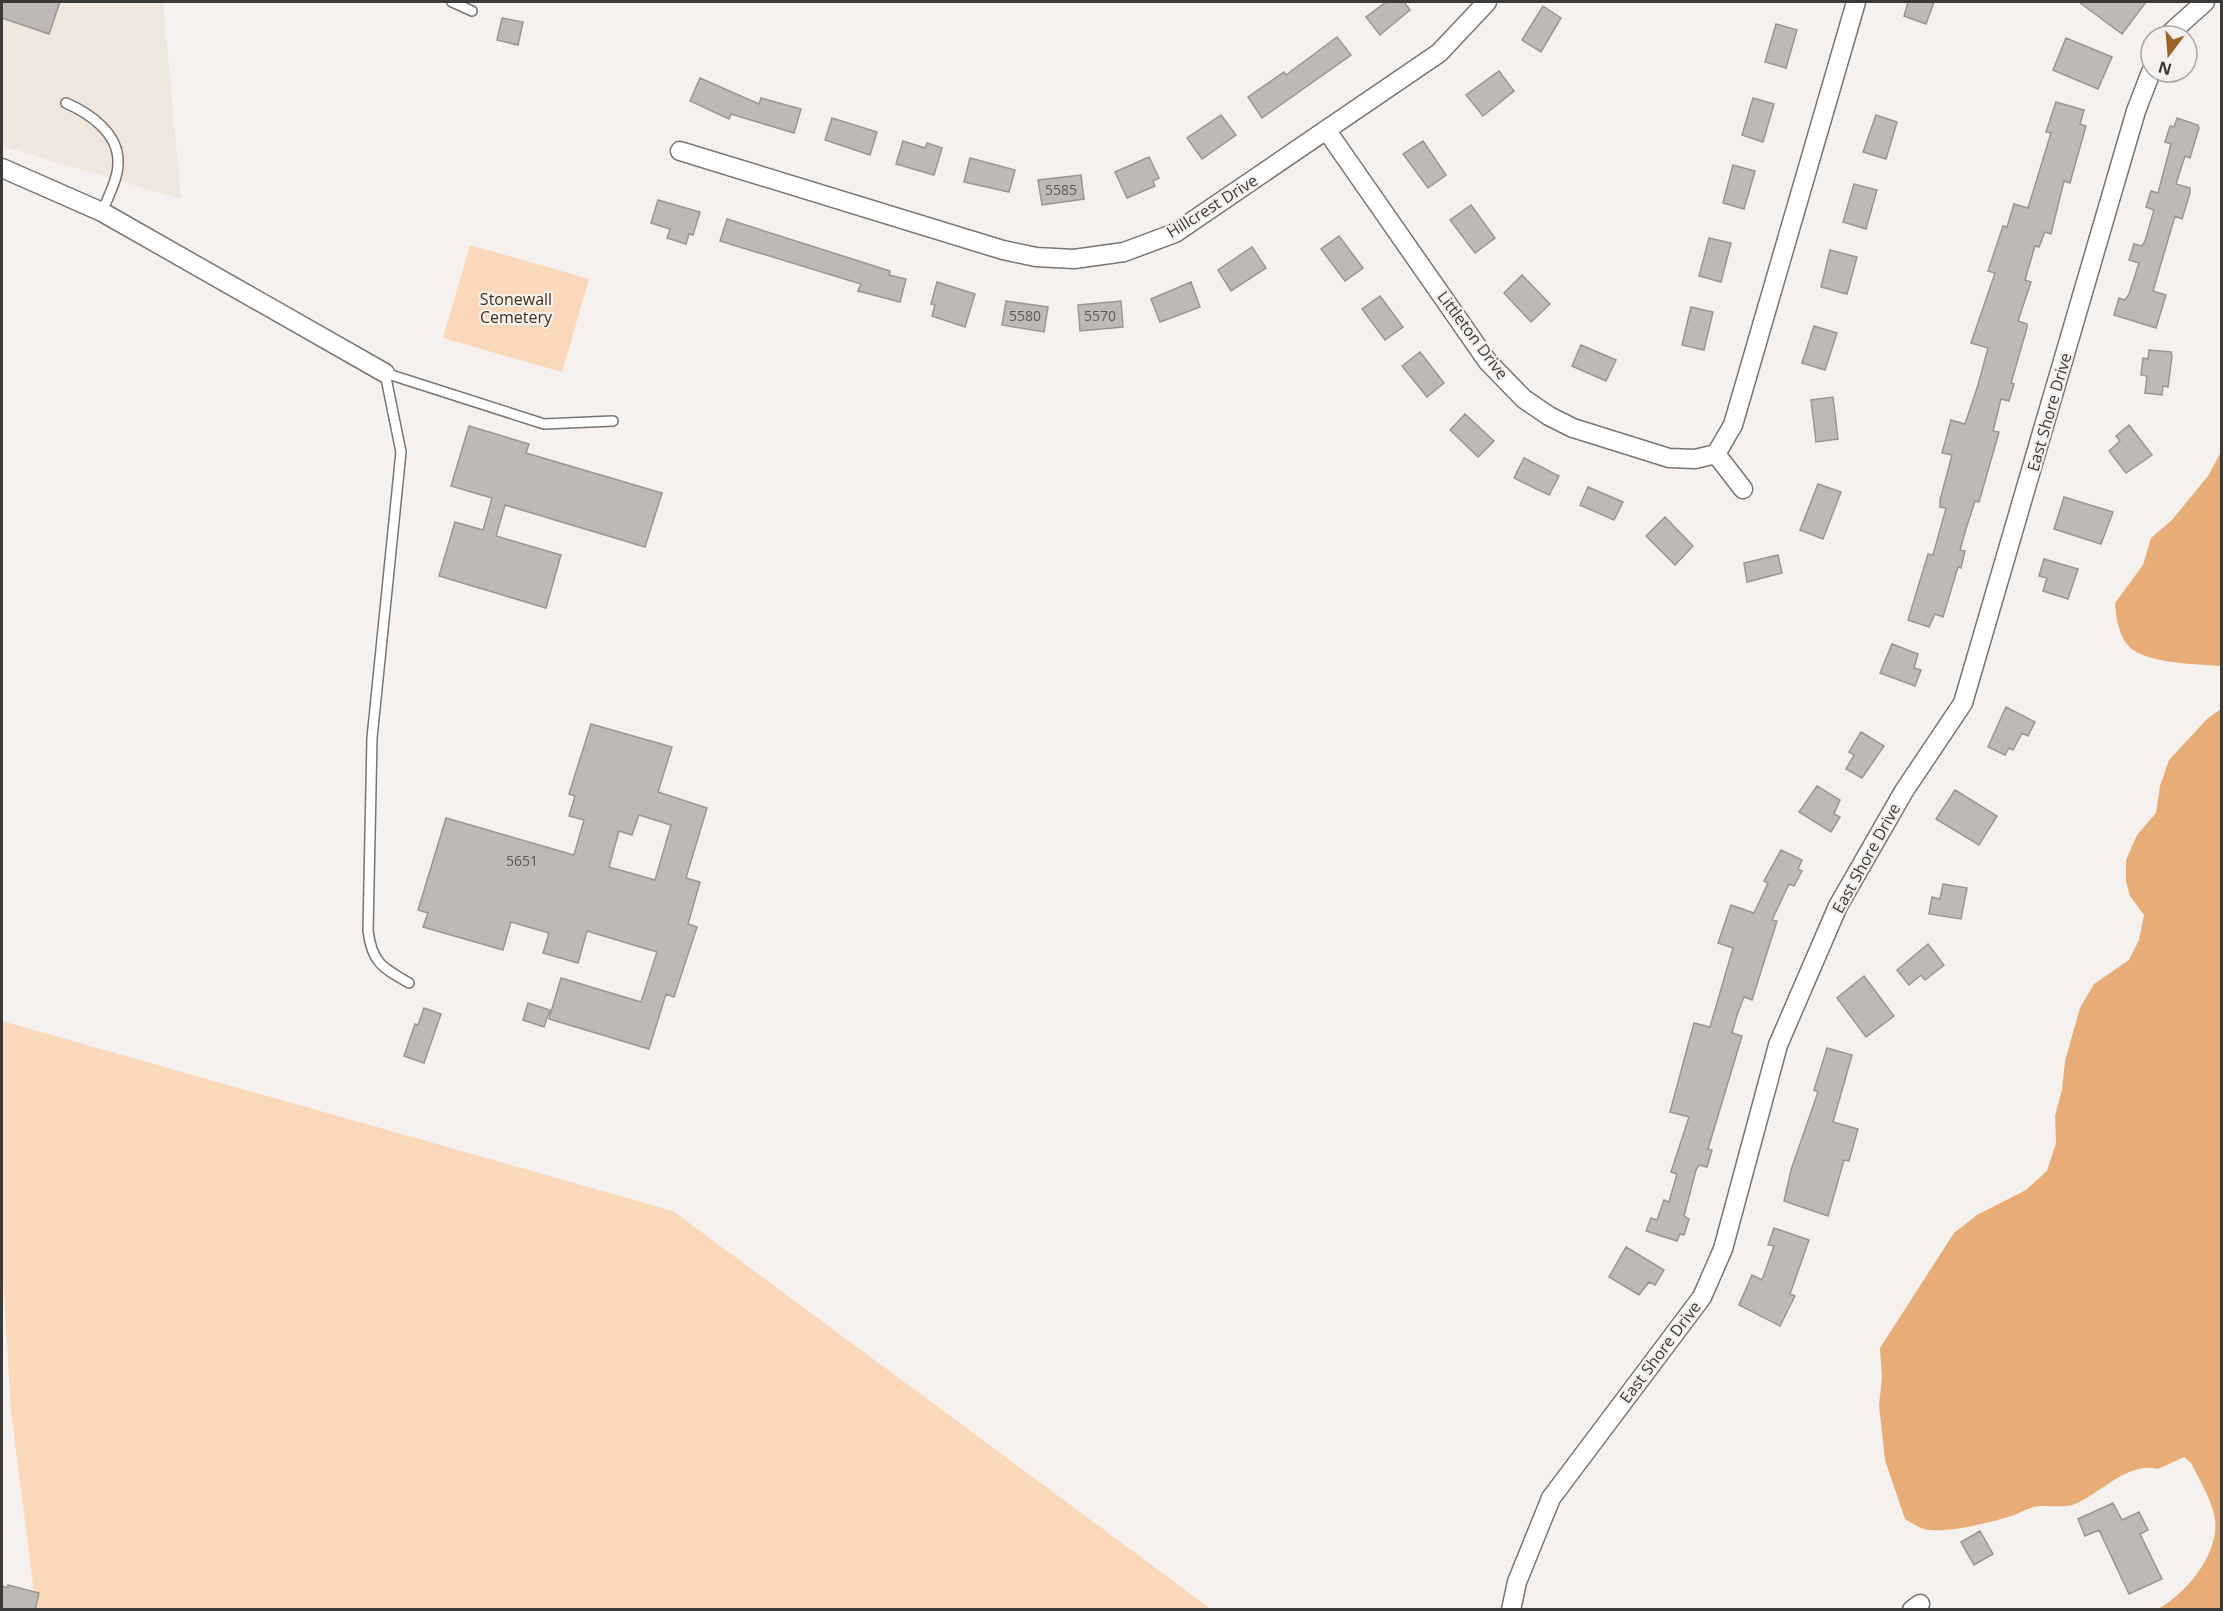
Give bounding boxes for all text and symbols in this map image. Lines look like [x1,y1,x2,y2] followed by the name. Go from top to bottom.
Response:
[2139,24,2199,84] north arrow
[2156,56,2174,81] text: N
[1162,169,1262,243] street label: Hillcrest Drive
[1045,180,1077,199] house number: 5585
[1433,286,1513,384] street label: Littleton Drive
[480,288,553,328] park label: Stonewall Cemetery
[1009,306,1041,325] house number: 5580
[1084,306,1116,325] house number: 5570
[2022,350,2076,474] street label: East Shore Drive
[1827,799,1905,917] street label: East Shore Drive
[506,851,538,870] house number: 5651
[1614,1297,1706,1407] street label: East Shore Drive

